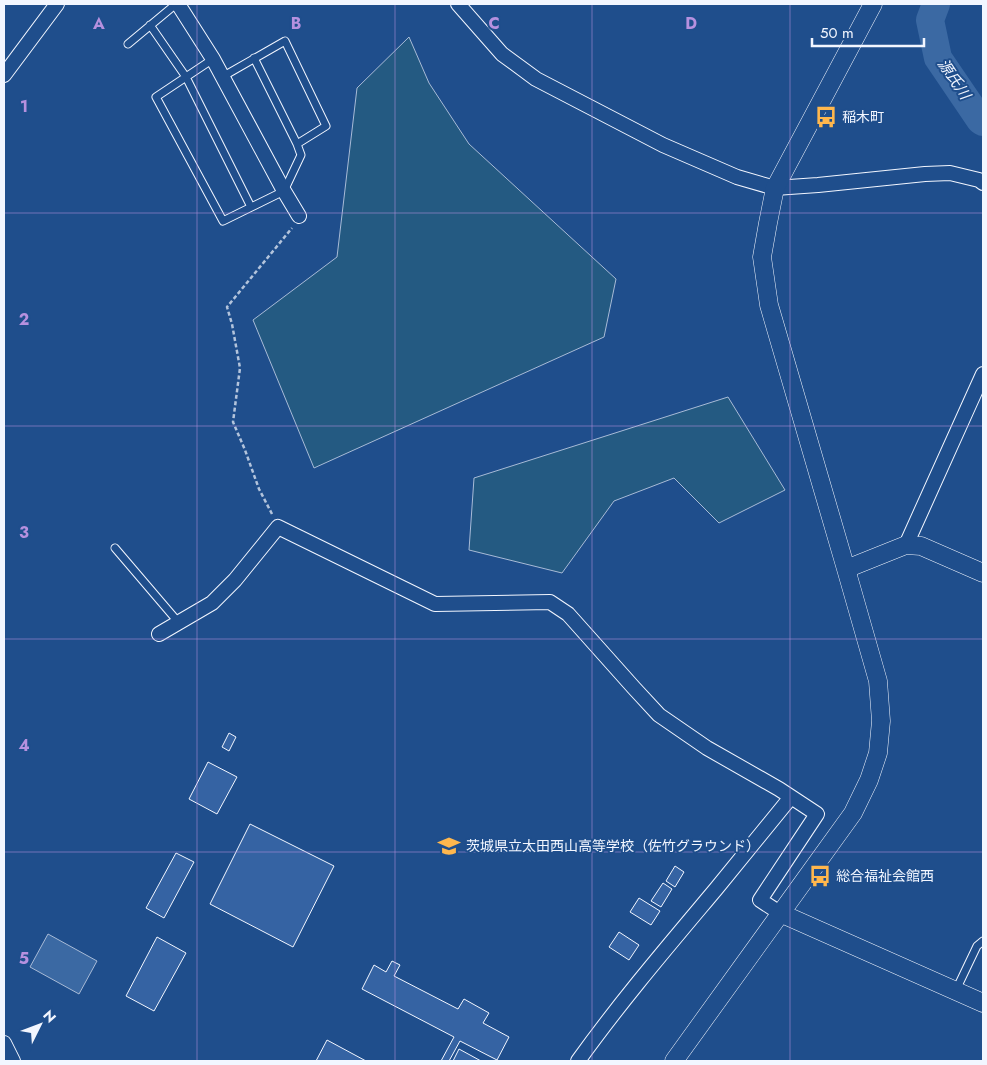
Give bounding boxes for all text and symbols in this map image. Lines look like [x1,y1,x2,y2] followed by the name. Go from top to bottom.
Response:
[92,12,105,35] text: A
[291,12,301,35] text: B
[488,12,500,35] text: C
[685,12,697,35] text: D
[812,15,924,47] scale bar
[820,22,854,44] text: 50 m
[932,54,977,105] water label: 源氏川
[20,95,28,118] text: 1
[813,104,839,130] bus stop icon: 稲木町
[842,107,884,127] place label: 稲木町
[19,308,29,331] text: 2
[19,521,29,544] text: 3
[18,734,30,757] text: 4
[436,833,462,859] school or university icon: 茨城県立太田西山高等学校（佐竹グラウンド）
[466,836,760,856] place label: 茨城県立太田西山高等学校（佐竹グラウンド）
[807,863,833,889] bus stop icon: 総合福祉会館西
[836,866,934,886] place label: 総合福祉会館西
[19,947,29,970] text: 5
[15,1000,65,1050] north arrow
[39,1005,61,1027] text: N

